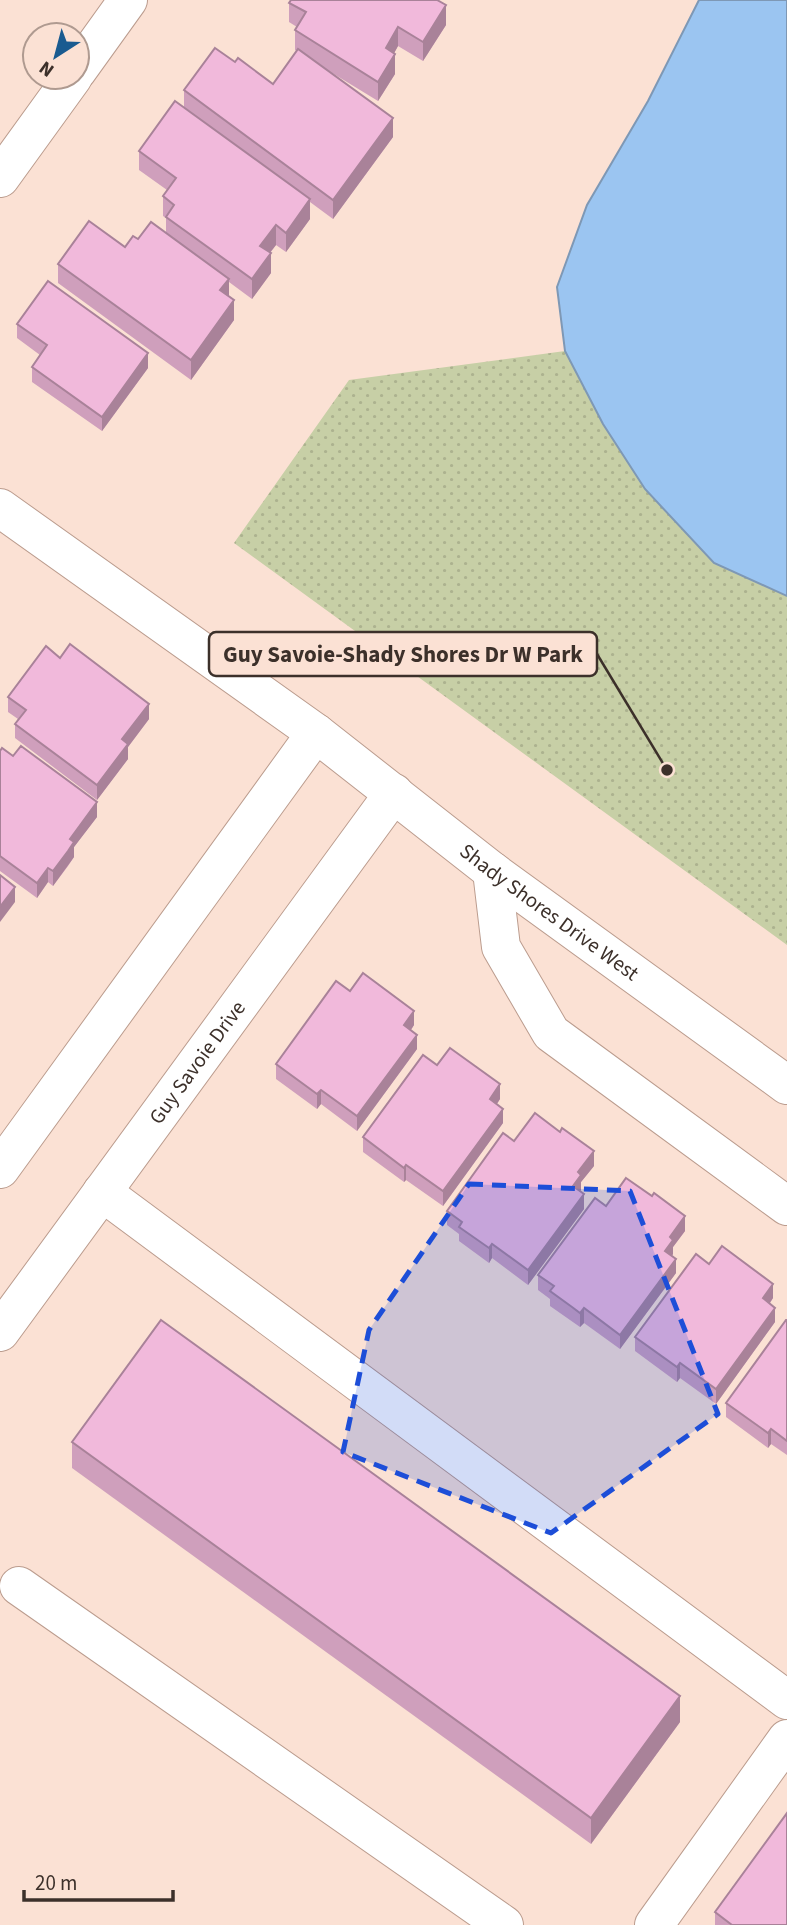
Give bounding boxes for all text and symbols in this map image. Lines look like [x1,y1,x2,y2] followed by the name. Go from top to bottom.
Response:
[21,21,91,91] north arrow
[34,54,60,83] text: N
[209,632,597,676] callout: Guy Savoie-Shady Shores Dr W Park
[223,638,583,671] text: Guy Savoie-Shady Shores Dr W Park
[453,836,645,988] street label: Shady Shores Drive West
[142,994,252,1130] street label: Guy Savoie Drive
[24,1858,173,1902] scale bar
[35,1868,77,1898] text: 20 m

